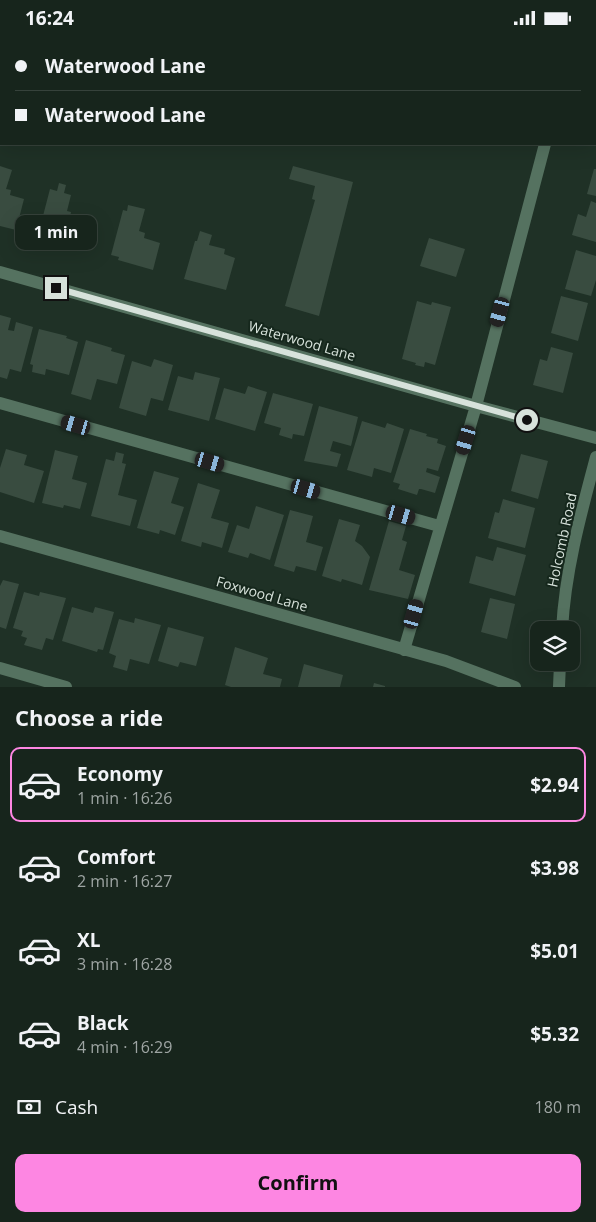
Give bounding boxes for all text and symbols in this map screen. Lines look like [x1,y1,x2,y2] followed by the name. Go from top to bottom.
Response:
[25,5,74,31] text: 16:24
[45,53,206,79] text: Waterwood Lane
[45,102,206,128] text: Waterwood Lane
[15,215,97,251] callout: 1 min
[34,221,78,243] text: 1 min
[45,277,67,299] route end
[488,296,511,328] car
[246,316,358,365] street label: Waterwood Lane
[516,409,538,431] route start
[59,414,92,436] car
[454,423,477,457] car
[193,451,226,473] car
[289,478,322,500] car
[542,491,581,589] street label: Holcomb Road
[384,504,417,526] car
[214,571,310,616] street label: Foxwood Lane
[402,598,425,630] car
[530,621,580,671] map controls
[530,621,580,671] button: layers
[15,702,163,732] text: Choose a ride
[77,761,163,787] text: Economy
[17,762,62,807] icon: car
[530,772,579,798] text: $2.94
[77,787,172,809] text: 1 min · 16:26
[77,844,156,870] text: Comfort
[17,845,62,890] icon: car
[530,855,579,881] text: $3.98
[77,870,172,892] text: 2 min · 16:27
[77,927,100,953] text: XL
[17,928,62,973] icon: car
[530,938,579,964] text: $5.01
[77,953,172,975] text: 3 min · 16:28
[77,1010,129,1036] text: Black
[17,1011,62,1056] icon: car
[530,1021,579,1047] text: $5.32
[77,1036,172,1058] text: 4 min · 16:29
[15,1093,43,1121] icon: cash
[55,1094,98,1120] text: Cash
[535,1096,581,1118] text: 180 m
[15,1154,581,1212] button: Confirm

